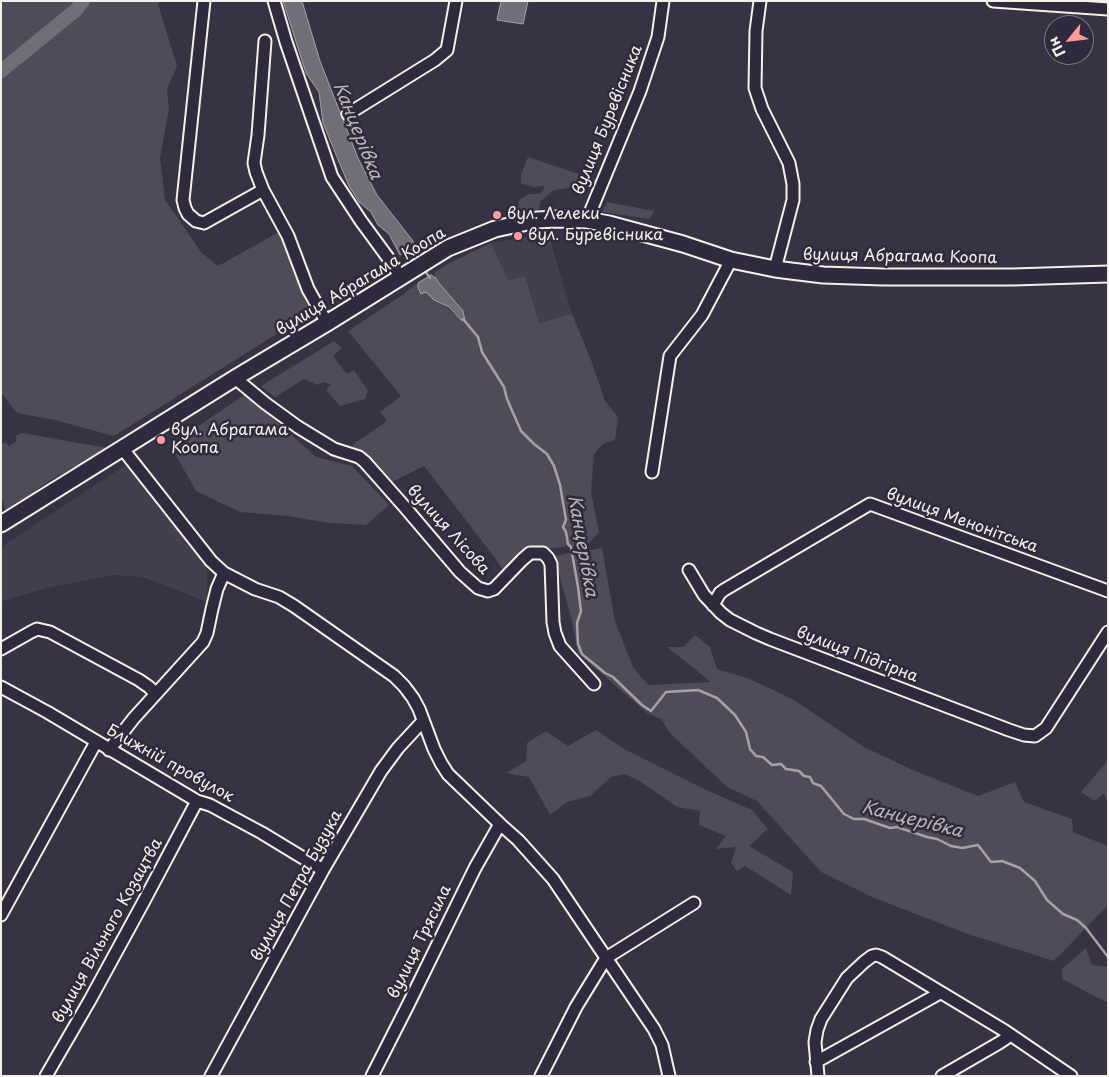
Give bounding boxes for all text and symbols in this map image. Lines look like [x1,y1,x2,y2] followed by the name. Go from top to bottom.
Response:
[1044,15,1094,65] north arrow
[1042,33,1070,61] text: Пн
[569,42,647,198] street label: вулиця Буревісника
[328,79,386,183] water label: Канцерівка
[507,205,600,225] place label: вул. Лелеки
[491,209,503,221] marker: вул. Лелеки
[273,224,449,340] street label: вулиця Абрагама Коопа
[528,226,663,246] place label: вул. Буревісника
[512,230,524,242] marker: вул. Буревісника
[803,246,997,268] street label: вулиця Абрагама Коопа
[171,421,288,459] place label: вул. Абрагама Коопа
[155,434,167,446] marker: вул. Абрагама Коопа
[403,481,493,579] street label: вулиця Лісова
[884,485,1040,557] street label: вулиця Менонітська
[562,493,602,599] water label: Канцерівка
[793,623,921,687] street label: вулиця Підгірна
[103,721,237,807] street label: Ближній провулок
[859,797,965,843] water label: Канцерівка
[247,807,347,965] street label: вулиця Петра Бузука
[49,835,167,1027] street label: вулиця Вільного Козацтва
[384,882,456,1002] street label: вулиця Трясила

